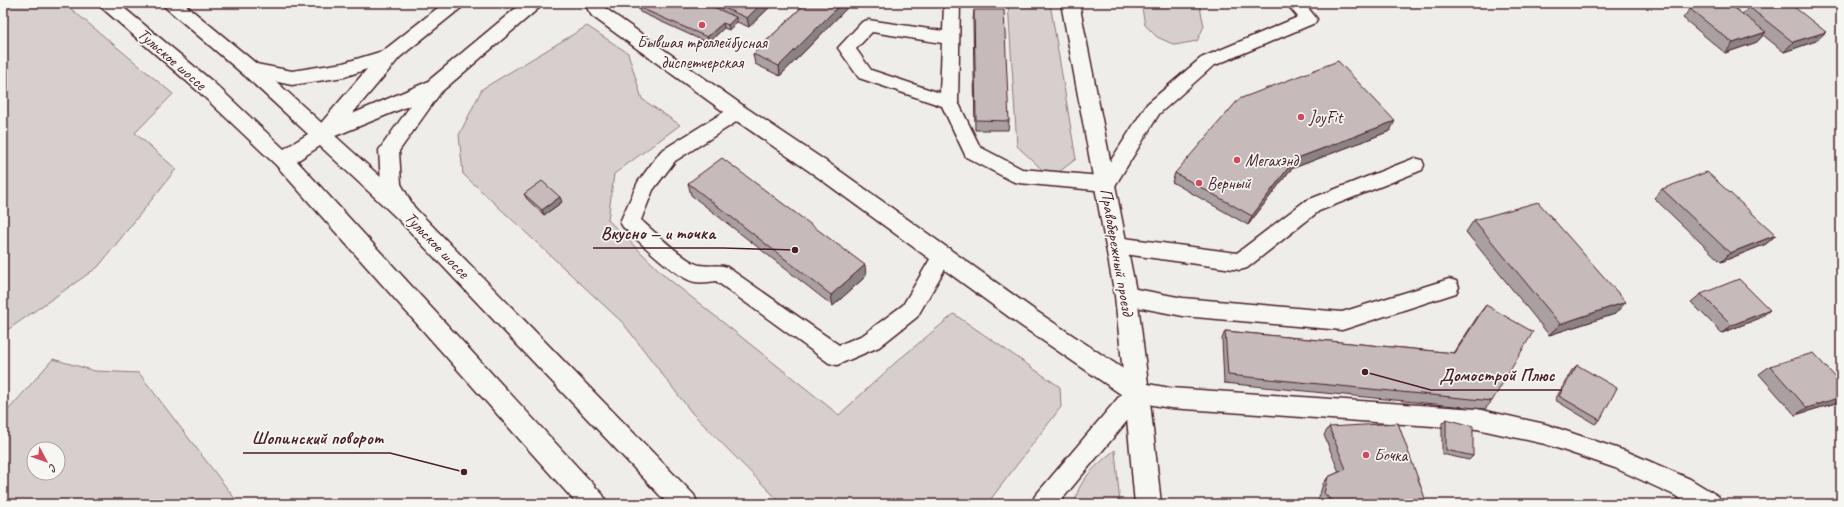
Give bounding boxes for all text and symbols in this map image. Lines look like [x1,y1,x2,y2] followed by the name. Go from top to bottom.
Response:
[697,20,707,30] marker: Бывшая троллейбусная диспетчерская
[133,23,212,96] street label: Тульское шоссе
[637,32,768,73] place label: Бывшая троллейбусная диспетчерская
[1308,107,1345,128] place label: JoyFit
[1296,112,1306,122] marker: JoyFit
[1245,150,1299,171] place label: Мегахэнд
[1232,155,1242,165] marker: Мегахэнд
[1207,173,1251,194] place label: Верный
[1194,178,1204,188] marker: Верный
[1095,187,1139,319] street label: Правобережный проезд
[400,207,475,284] street label: Тульское шоссе
[593,218,723,248] callout: Вкусно — и точка
[601,222,717,244] text: Вкусно — и точка
[1431,360,1562,390] callout: Домострой Плюс
[1440,364,1556,386] text: Домострой Плюс
[243,423,390,453] callout: Шопинский поворот
[251,427,384,449] text: Шопинский поворот
[26,441,66,481] north arrow
[1374,445,1408,466] place label: Бочка
[1361,450,1371,460] marker: Бочка
[45,461,61,475] text: С

